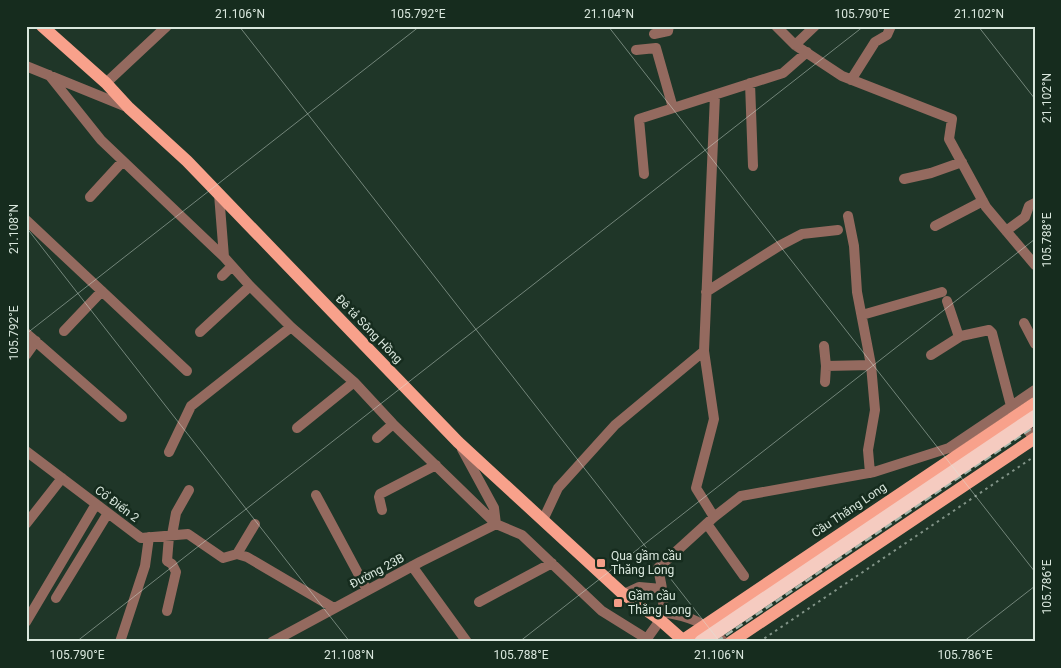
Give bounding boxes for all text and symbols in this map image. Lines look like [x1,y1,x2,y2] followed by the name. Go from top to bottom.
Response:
[215,7,265,21] text: 21.106°N
[391,7,446,21] text: 105.792°E
[584,7,634,21] text: 21.104°N
[835,7,890,21] text: 105.790°E
[954,7,1004,21] text: 21.102°N
[1040,73,1054,123] text: 21.102°N
[7,204,21,254] text: 21.108°N
[1040,212,1054,267] text: 105.788°E
[333,292,405,366] street label: Đê tả Sông Hồng
[7,305,21,360] text: 105.792°E
[809,480,889,540] street label: Cầu Thăng Long
[92,483,142,525] street label: Cổ Điển 2
[611,549,682,577] place label: Qua gầm cầu Thăng Long
[347,551,407,591] street label: Đường 23B
[595,557,607,569] marker: Qua gầm cầu Thăng Long
[1040,559,1054,614] text: 105.786°E
[628,589,691,617] place label: Gầm cầu Thăng Long
[612,597,624,609] marker: Gầm cầu Thăng Long
[50,648,105,662] text: 105.790°E
[324,648,374,662] text: 21.108°N
[494,648,549,662] text: 105.788°E
[694,648,744,662] text: 21.106°N
[938,648,993,662] text: 105.786°E

